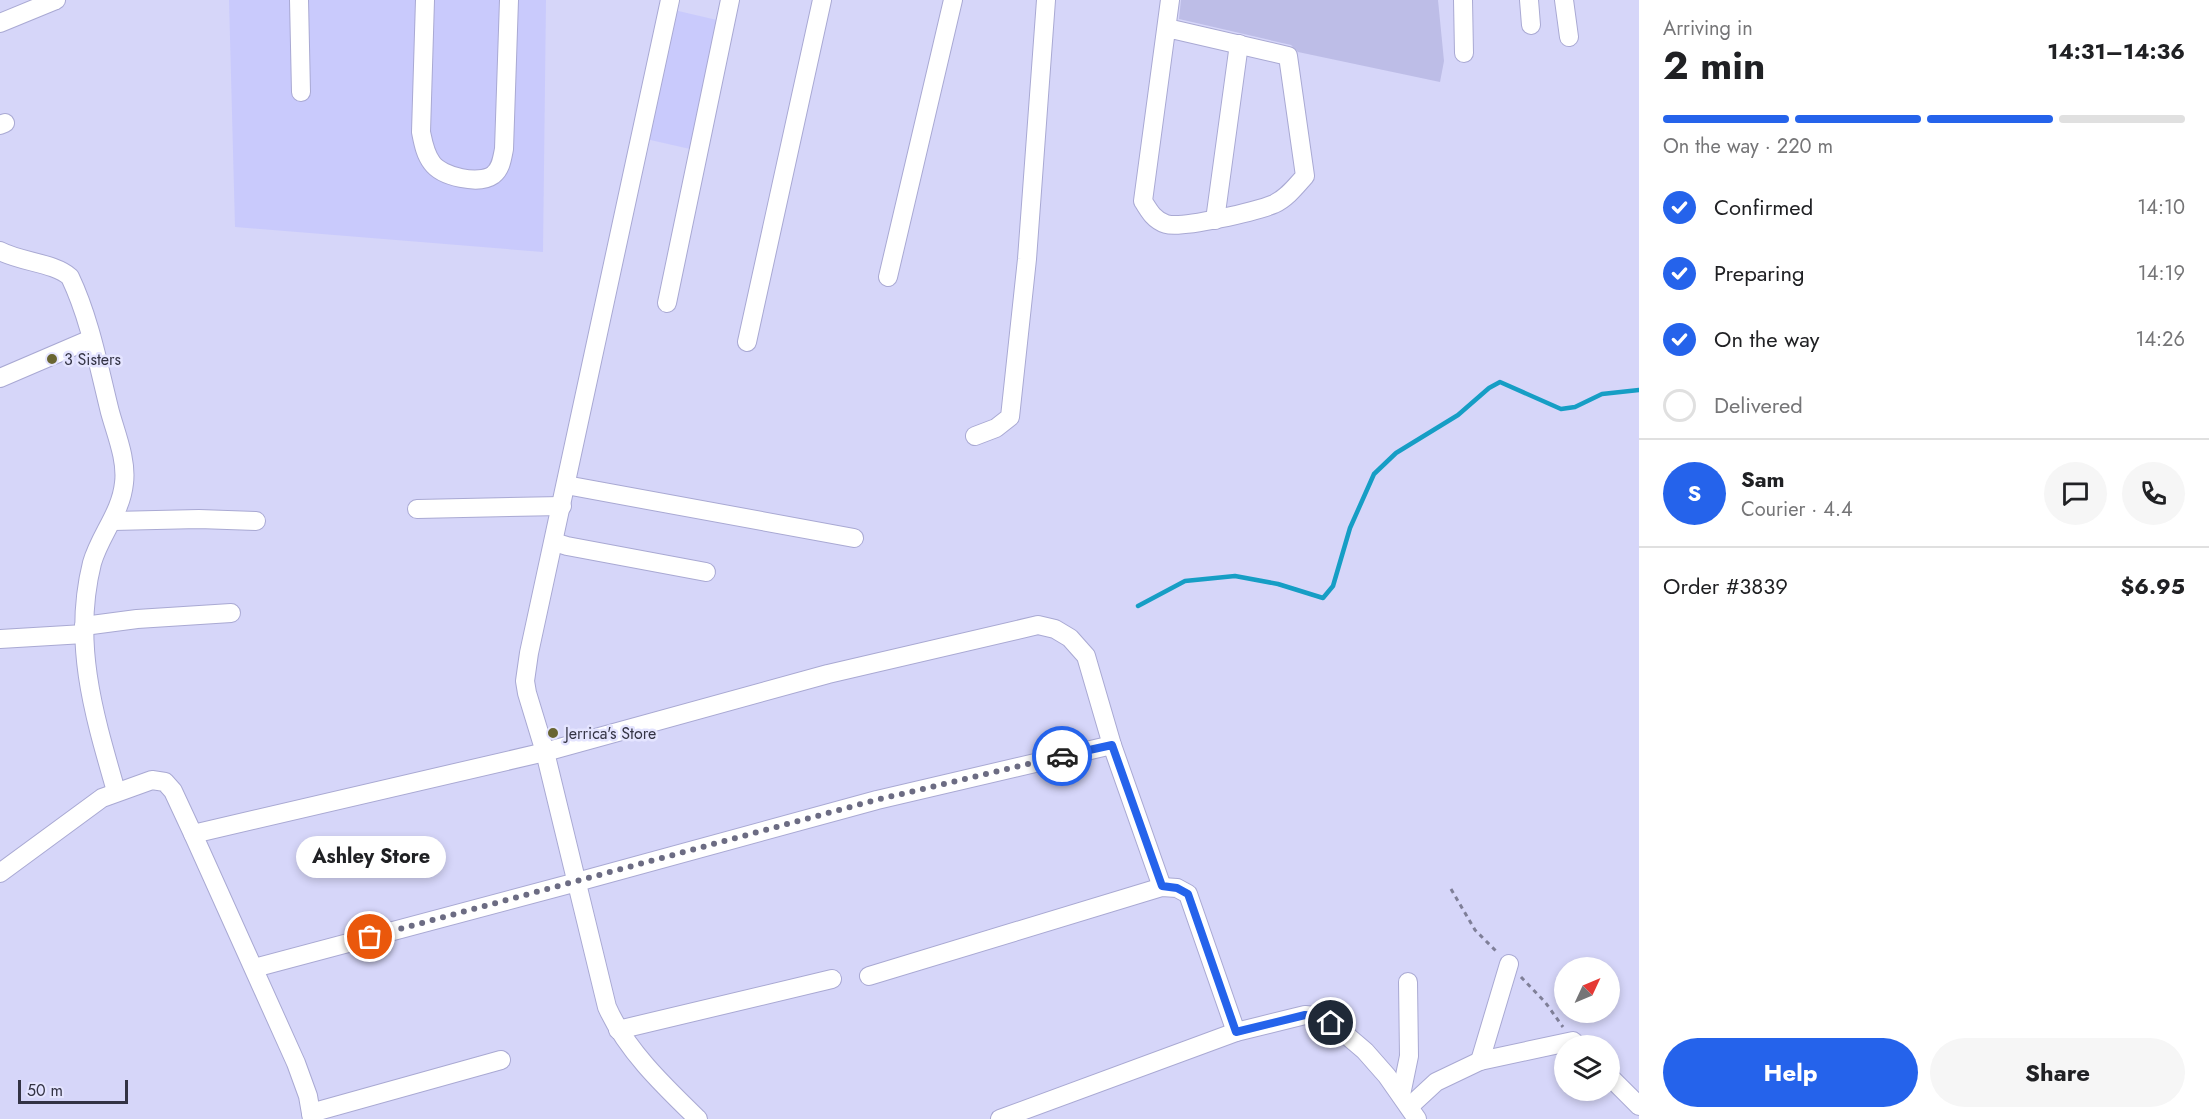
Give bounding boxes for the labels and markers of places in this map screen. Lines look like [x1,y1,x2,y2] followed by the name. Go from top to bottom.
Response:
[64,348,121,371] place label: 3 Sisters
[45,352,59,366] marker: 3 Sisters
[563,722,656,745] place label: Jerrica's Store
[546,726,560,740] marker: Jerrica's Store
[295,835,445,877] callout: Ashley Store
[344,911,395,962] pin
[1305,997,1356,1048] pin

